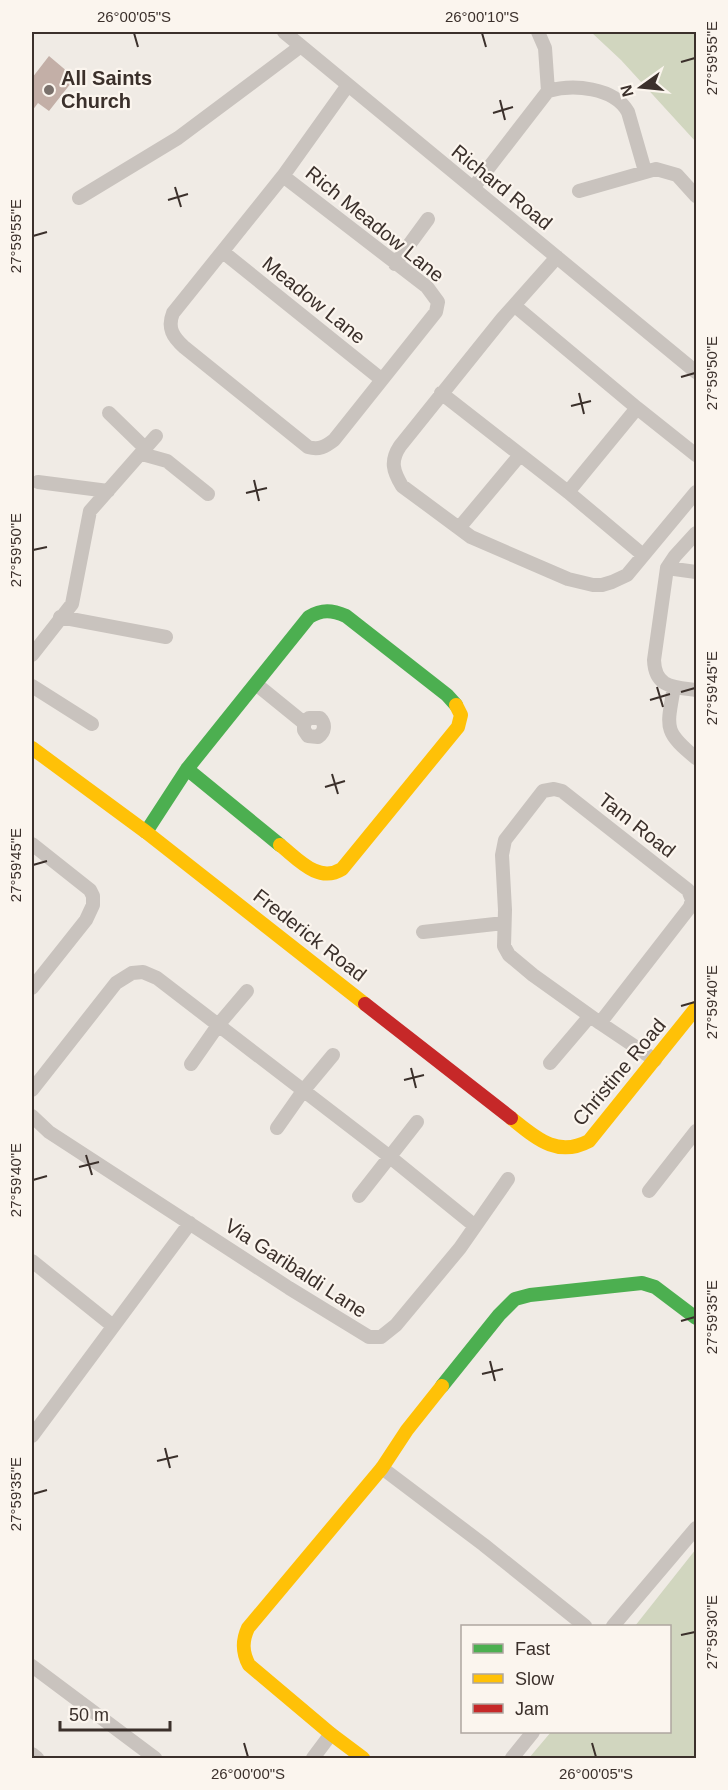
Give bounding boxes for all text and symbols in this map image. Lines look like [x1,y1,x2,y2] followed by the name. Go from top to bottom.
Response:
[97,8,171,25] text: 26°00'05"S
[445,8,519,25] text: 26°00'10"S
[703,21,720,95] text: 27°59'55"E
[611,57,671,117] north arrow
[61,67,152,112] place label: All Saints Church
[42,83,56,97] marker: All Saints Church
[617,83,637,99] text: N
[448,140,556,234] street label: Richard Road
[302,162,448,286] street label: Rich Meadow Lane
[7,199,24,273] text: 27°59'55"E
[258,252,370,348] street label: Meadow Lane
[703,336,720,410] text: 27°59'50"E
[7,513,24,587] text: 27°59'50"E
[703,651,720,725] text: 27°59'45"E
[594,788,680,862] street label: Tam Road
[7,828,24,902] text: 27°59'45"E
[249,884,371,986] street label: Frederick Road
[703,965,720,1039] text: 27°59'40"E
[568,1014,670,1130] street label: Christine Road
[7,1143,24,1217] text: 27°59'40"E
[221,1214,371,1322] street label: Via Garibaldi Lane
[703,1280,720,1354] text: 27°59'35"E
[7,1457,24,1531] text: 27°59'35"E
[703,1595,720,1669] text: 27°59'30"E
[461,1625,671,1733] legend
[515,1639,550,1659] text: Fast
[515,1669,555,1689] text: Slow
[60,1694,170,1732] scale bar
[515,1699,549,1719] text: Jam
[69,1705,109,1725] text: 50 m
[211,1765,285,1782] text: 26°00'00"S
[559,1765,633,1782] text: 26°00'05"S

